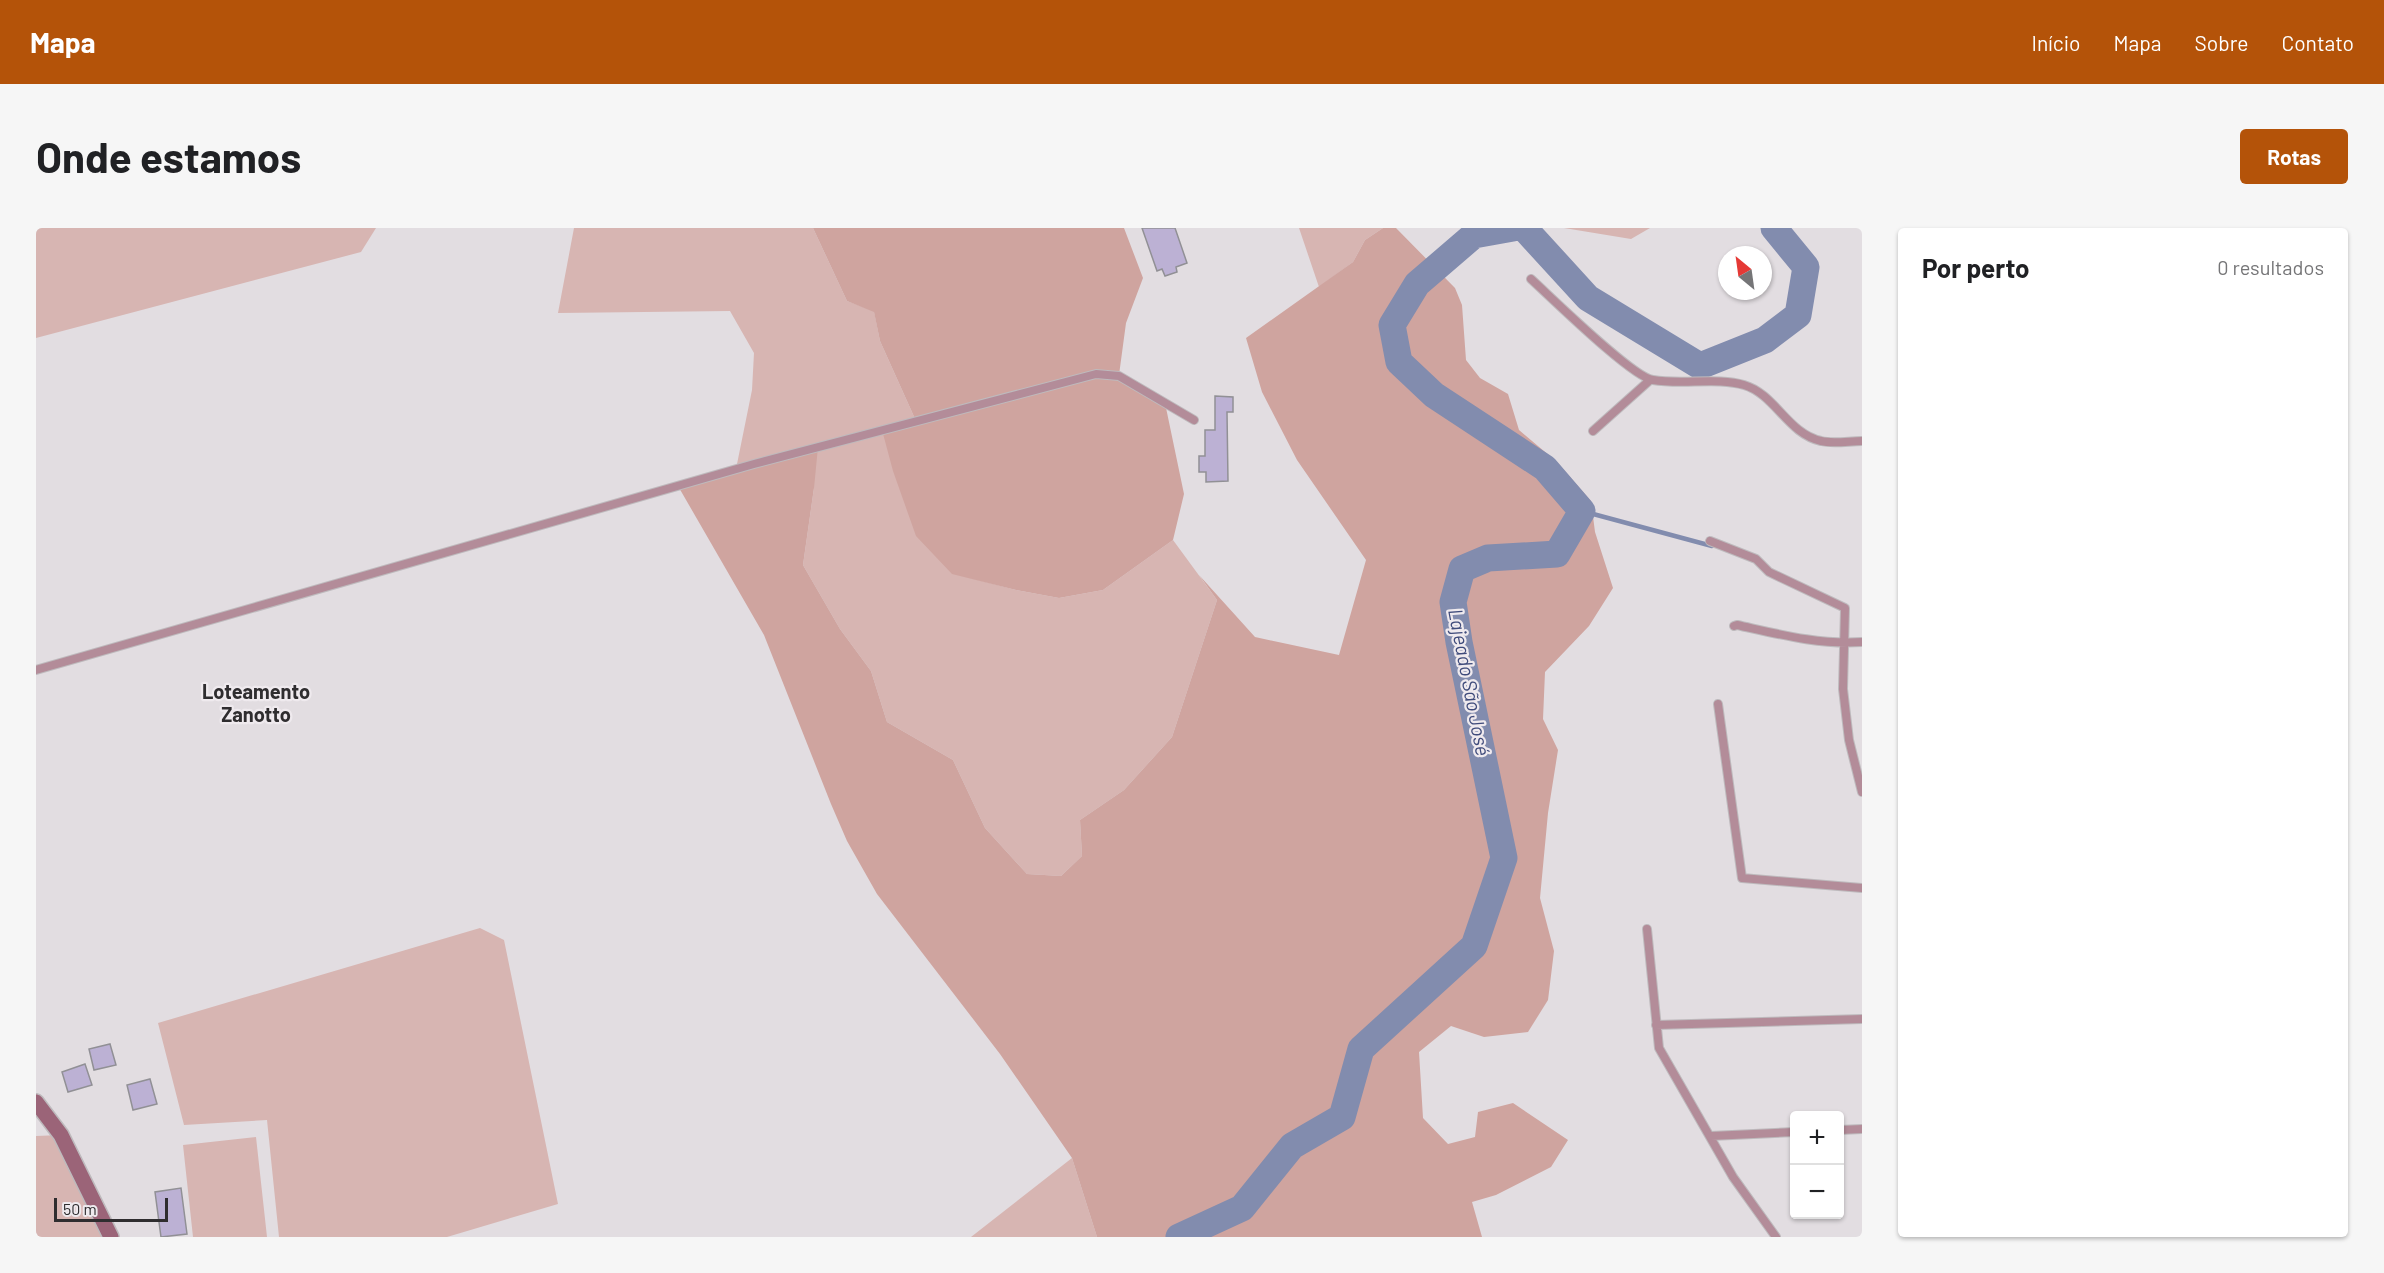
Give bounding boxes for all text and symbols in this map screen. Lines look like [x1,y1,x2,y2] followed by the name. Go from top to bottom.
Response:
[30,25,96,59] text: Mapa
[2032,30,2080,55] text: Início
[2113,30,2162,55] text: Mapa
[2195,30,2248,55] text: Sobre
[2281,30,2354,55] text: Contato
[2240,129,2348,184] button: Rotas
[36,131,301,181] text: Onde estamos
[1718,246,1772,300] north arrow
[1922,252,2030,283] text: Por perto
[2217,255,2324,279] text: 0 resultados
[1444,606,1496,758] water label: Lajeado São José
[202,679,310,726] district label: Loteamento Zanotto
[1790,1111,1844,1219] map controls
[1790,1111,1844,1165] button: +
[1790,1165,1844,1219] button: −
[54,1195,168,1222] scale bar
[63,1199,97,1218] text: 50 m

